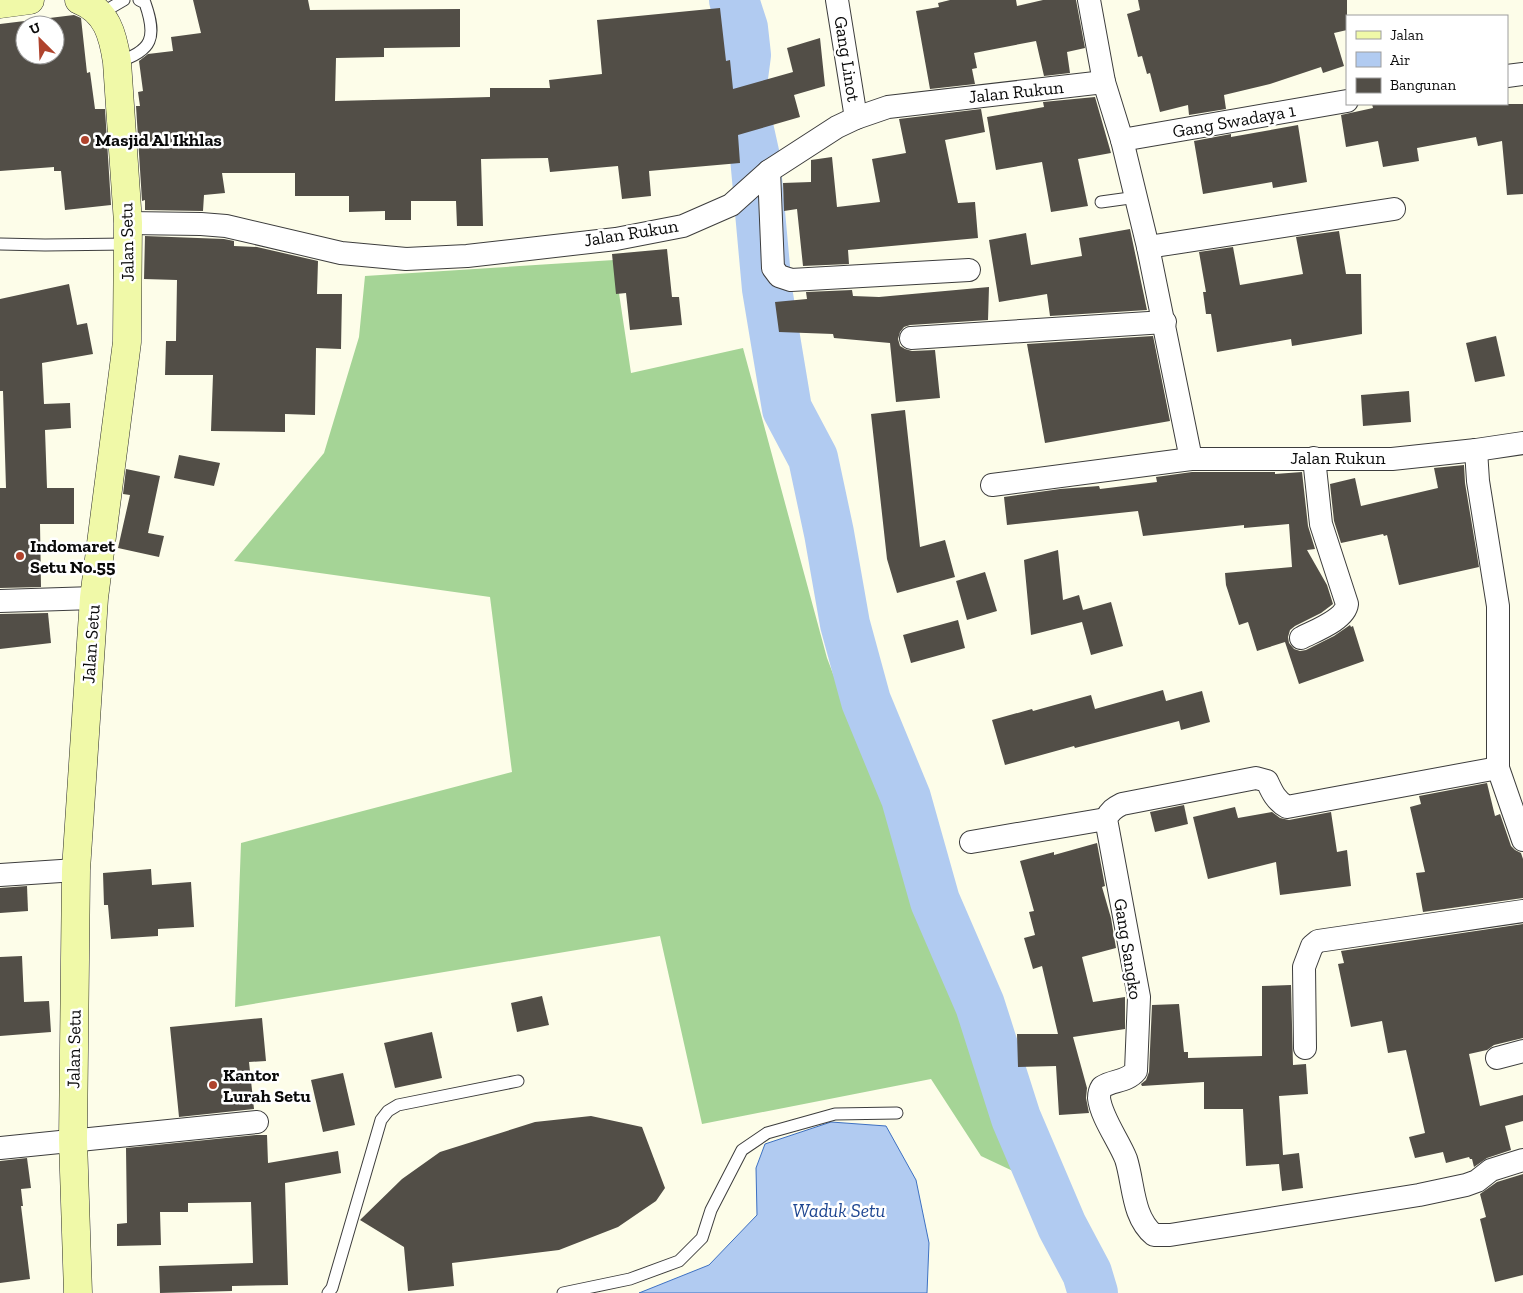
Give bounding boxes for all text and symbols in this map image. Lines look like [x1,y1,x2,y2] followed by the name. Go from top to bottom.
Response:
[15,15,65,65] north arrow
[829,15,865,104] street label: Gang Linot
[1346,15,1508,105] legend
[27,19,43,38] text: U
[1390,26,1424,44] text: Jalan
[1390,51,1410,69] text: Air
[967,76,1065,108] street label: Jalan Rukun
[1390,76,1456,94] text: Bangunan
[1171,99,1297,143] street label: Gang Swadaya 1
[95,129,222,151] place label: Masjid Al Ikhlas
[79,134,91,146] marker: Masjid Al Ikhlas
[115,202,139,282] street label: Jalan Setu
[582,215,680,251] street label: Jalan Rukun
[1290,447,1386,469] street label: Jalan Rukun
[30,535,116,578] place label: Indomaret Setu No.55
[14,550,26,562] marker: Indomaret Setu No.55
[77,604,105,684] street label: Jalan Setu
[1109,897,1147,1001] street label: Gang Sangko
[62,1009,86,1089] street label: Jalan Setu
[223,1064,311,1107] place label: Kantor Lurah Setu
[207,1079,219,1091] marker: Kantor Lurah Setu
[793,1199,885,1222] water label: Waduk Setu

